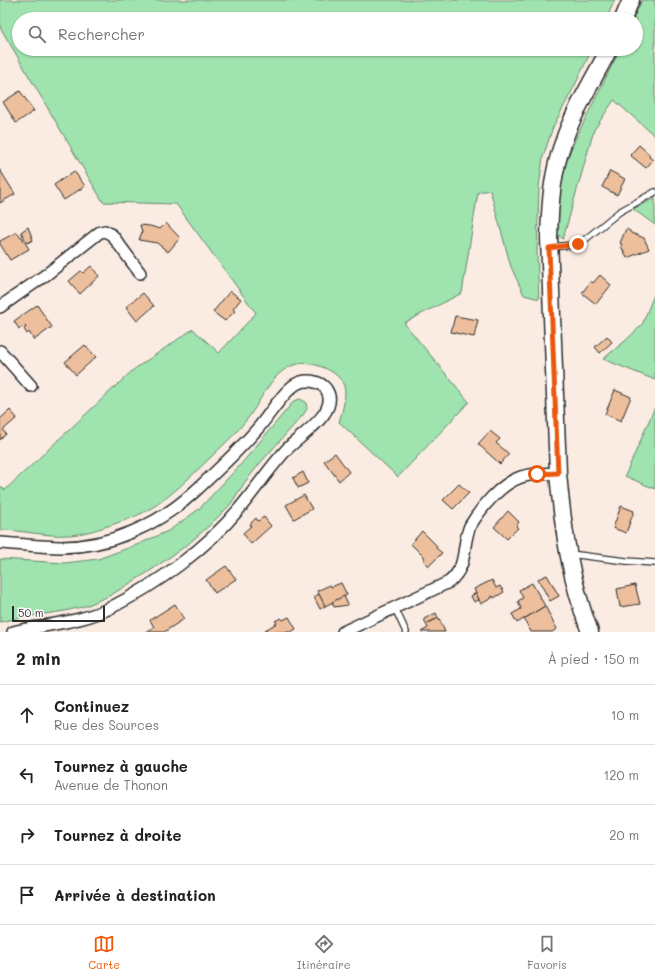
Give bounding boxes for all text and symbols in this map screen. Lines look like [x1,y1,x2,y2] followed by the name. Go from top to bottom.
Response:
[12,12,643,56] search box
[26,23,48,45] icon: search
[58,24,145,44] text: Rechercher
[569,235,587,253] route end
[528,465,546,483] route start
[12,604,105,623] scale bar
[18,605,44,620] text: 50 m
[16,647,61,669] text: 2 min
[548,650,639,667] text: À pied · 150 m
[54,696,129,716] text: Continuez
[16,704,38,726] icon: ahead
[611,706,639,723] text: 10 m
[54,716,159,733] text: Rue des Sources
[54,756,188,776] text: Tournez à gauche
[16,764,38,786] icon: left
[603,766,639,783] text: 120 m
[54,776,168,793] text: Avenue de Thonon
[16,824,38,846] icon: right
[54,825,182,845] text: Tournez à droite
[609,826,639,843] text: 20 m
[16,884,38,906] icon: arrive
[54,885,216,905] text: Arrivée à destination
[88,933,120,972] tab: Carte
[297,933,351,972] tab: Itinéraire
[527,933,567,972] tab: Favoris

